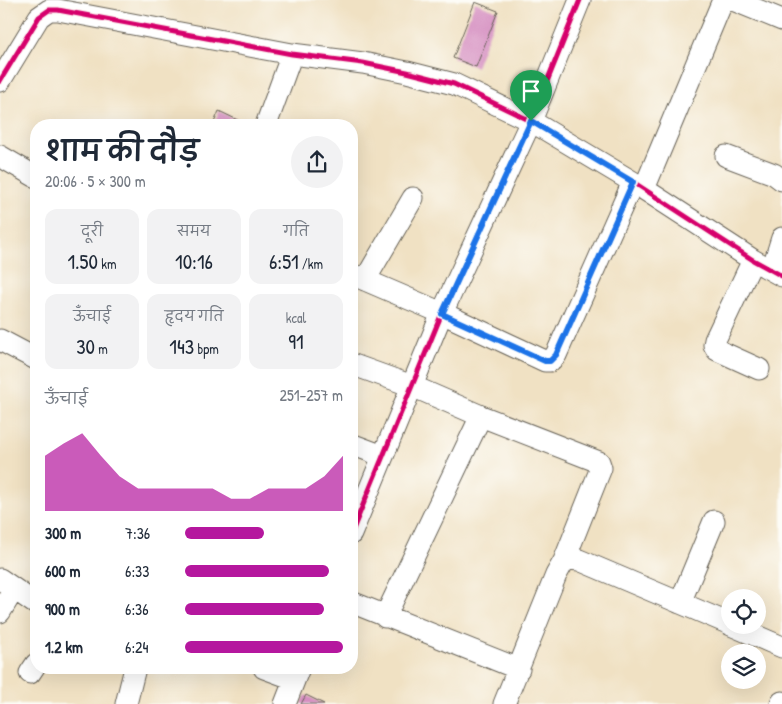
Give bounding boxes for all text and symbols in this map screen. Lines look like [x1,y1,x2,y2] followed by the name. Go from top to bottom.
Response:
[510,70,552,121] pin
[517,77,545,105] icon: arrive
[45,132,199,170] text: शाम की दौड़
[291,136,343,188] button: share
[45,170,146,192] text: 20:06 · 5 × 300 m
[81,221,103,240] text: दूरी
[177,221,211,240] text: समय
[283,221,309,240] text: गति
[68,247,98,276] text: 1.50
[175,247,213,276] text: 10:16
[269,247,299,276] text: 6:51
[98,254,116,273] text: km
[299,254,323,273] text: /km
[73,306,111,325] text: ऊँचाई
[164,306,224,325] text: हृदय गति
[286,308,306,327] text: kcal
[288,327,304,356] text: 91
[76,332,95,361] text: 30
[169,332,194,361] text: 143
[95,339,108,358] text: m
[194,339,219,358] text: bpm
[279,384,343,406] text: 251–257 m
[45,387,88,409] text: ऊँचाई
[45,522,81,544] text: 300 m
[125,522,150,544] text: 7:36
[45,560,80,582] text: 600 m
[125,560,149,582] text: 6:33
[721,589,766,689] map controls
[721,589,766,634] button: locate
[45,598,80,620] text: 900 m
[125,598,149,620] text: 6:36
[45,636,83,658] text: 1.2 km
[125,636,149,658] text: 6:24
[721,644,766,689] button: layers

